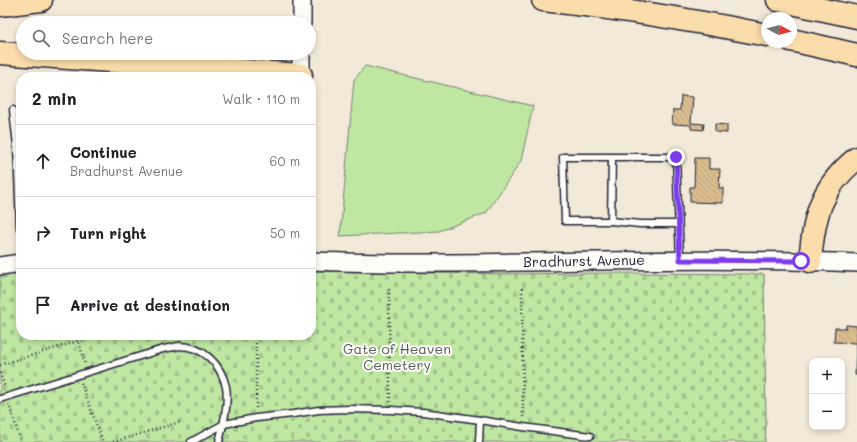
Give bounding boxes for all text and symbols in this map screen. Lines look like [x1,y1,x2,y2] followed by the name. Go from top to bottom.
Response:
[761,12,797,48] north arrow
[16,16,316,60] search box
[30,27,52,49] icon: search
[62,28,153,48] text: Search here
[32,87,77,109] text: 2 min
[222,90,300,107] text: Walk · 110 m
[70,142,137,162] text: Continue
[667,148,685,166] route end
[32,150,54,172] icon: ahead
[270,152,300,169] text: 60 m
[70,162,183,179] text: Bradhurst Avenue
[32,222,54,244] icon: right
[70,223,147,243] text: Turn right
[270,224,300,241] text: 50 m
[523,250,645,271] street label: Bradhurst Avenue
[792,252,810,270] route start
[32,294,54,316] icon: arrive
[70,295,230,315] text: Arrive at destination
[343,339,451,374] park label: Gate of Heaven Cemetery
[809,358,845,430] map controls
[809,358,845,394] button: +
[809,394,845,430] button: −

